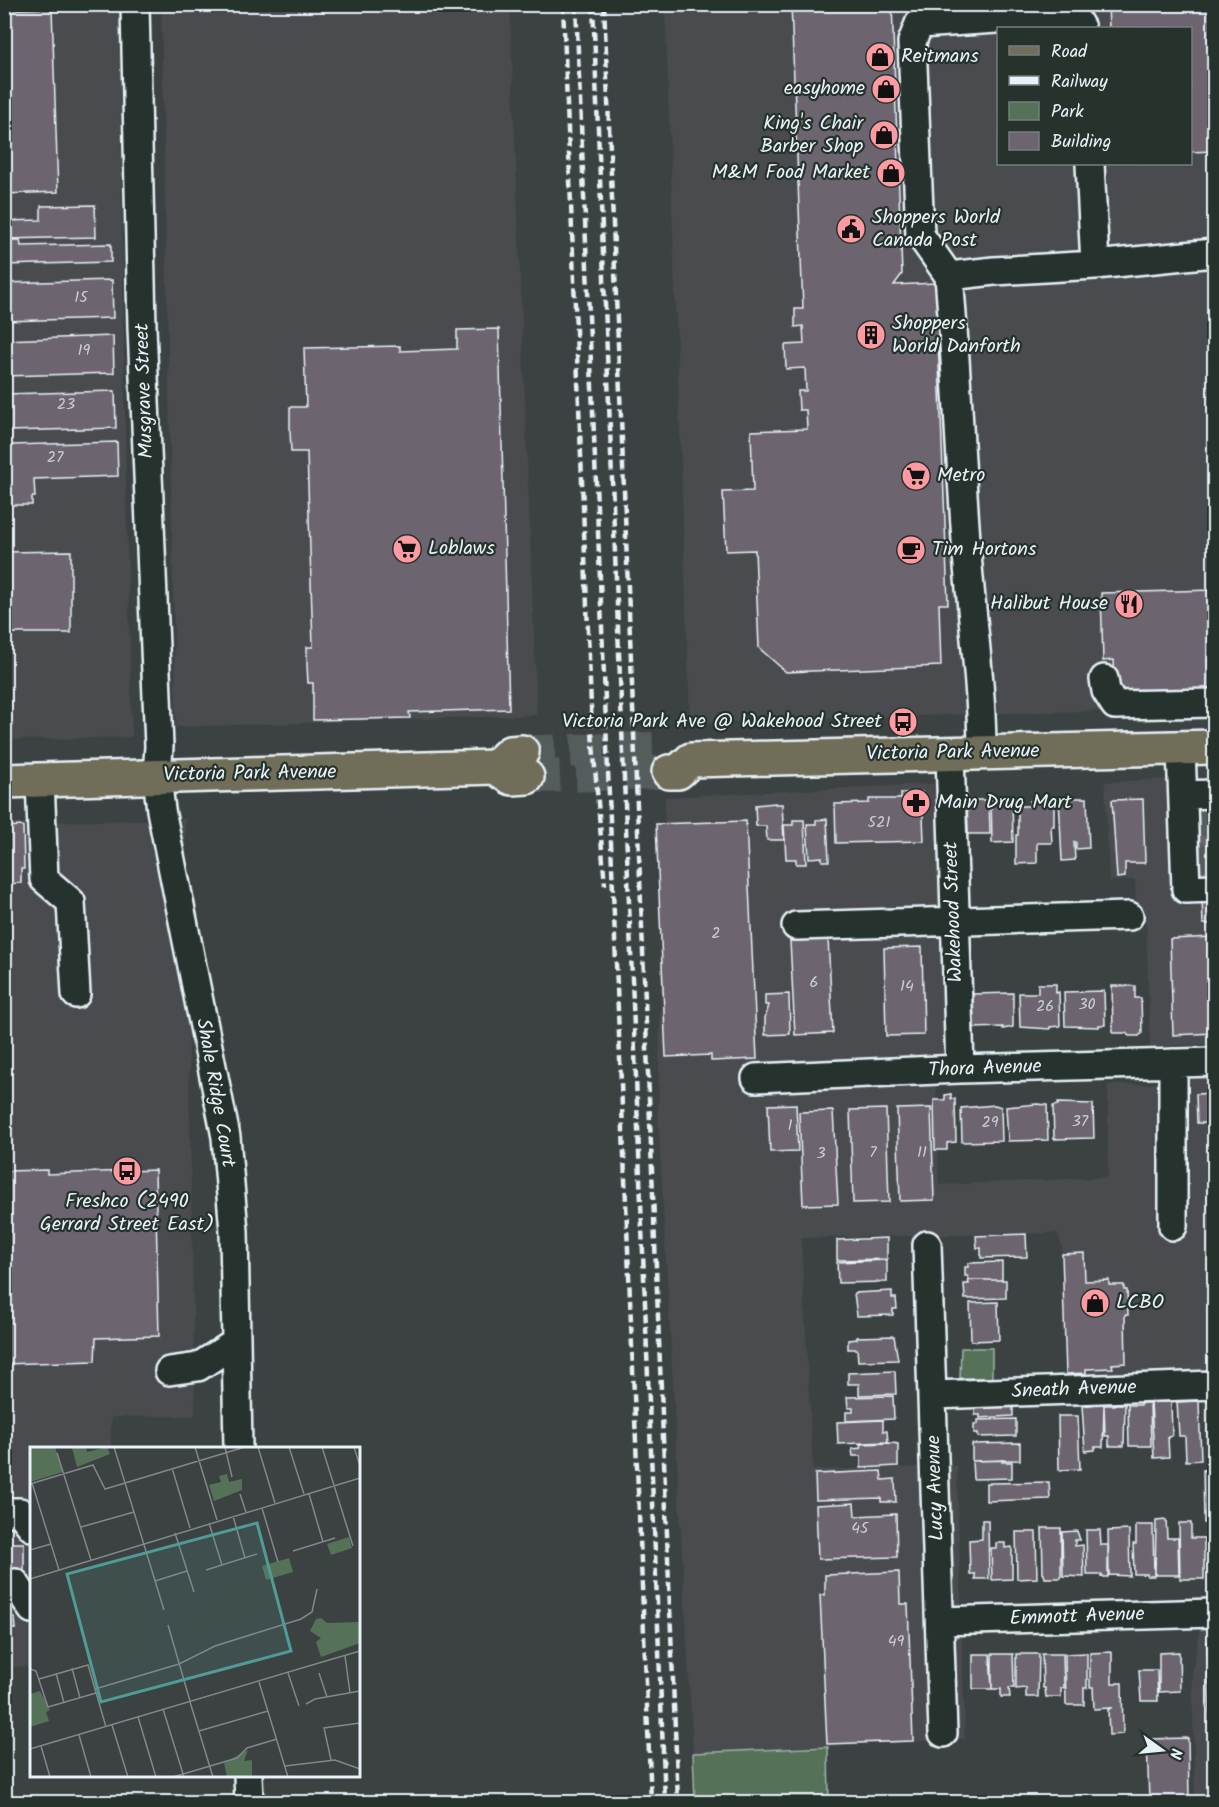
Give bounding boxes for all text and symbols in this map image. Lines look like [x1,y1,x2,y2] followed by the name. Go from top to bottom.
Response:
[997,27,1192,165] legend
[1051,38,1088,67] text: Road
[864,41,896,73] shop icon: Reitmans
[901,41,979,73] place label: Reitmans
[1051,68,1108,97] text: Railway
[784,73,865,105] place label: easyhome
[870,73,902,105] shop icon: easyhome
[1051,98,1084,127] text: Park
[760,108,864,163] place label: King's Chair Barber Shop
[868,119,900,151] shop icon: King's Chair Barber Shop
[1051,128,1111,157] text: Building
[712,157,870,189] place label: M&M Food Market
[875,157,907,189] shop icon: M&M Food Market
[872,202,1001,257] place label: Shoppers World Canada Post
[835,213,867,245] public building icon: Shoppers World Canada Post
[74,285,89,310] house number: 15
[892,308,1021,363] place label: Shoppers World Danforth
[855,319,887,351] building icon: Shoppers World Danforth
[127,322,163,459] street label: Musgrave Street
[78,338,91,363] house number: 19
[57,392,75,417] house number: 23
[47,445,64,470] house number: 27
[900,460,932,492] supermarket icon: Metro
[937,460,985,492] place label: Metro
[391,533,423,565] supermarket icon: Loblaws
[428,533,495,565] place label: Loblaws
[895,534,927,566] cafe icon: Tim Hortons
[932,534,1037,566] place label: Tim Hortons
[990,588,1108,620] place label: Halibut House
[1113,588,1145,620] restaurant icon: Halibut House
[562,706,882,738] place label: Victoria Park Ave @ Wakehood Street
[887,706,919,738] bus stop icon: Victoria Park Ave @ Wakehood Street
[866,735,1040,771] street label: Victoria Park Avenue
[163,756,337,792] street label: Victoria Park Avenue
[900,787,932,819] pharmacy icon: Main Drug Mart
[937,787,1072,819] place label: Main Drug Mart
[868,810,890,835] house number: 521
[936,841,972,983] street label: Wakehood Street
[711,921,721,946] house number: 2
[810,970,818,995] house number: 6
[900,974,914,999] house number: 14
[1078,992,1096,1017] house number: 30
[1036,994,1054,1019] house number: 26
[186,1016,244,1170] street label: Shale Ridge Court
[928,1051,1042,1087] street label: Thora Avenue
[1072,1109,1089,1134] house number: 37
[981,1110,999,1135] house number: 29
[787,1113,793,1138] house number: 1
[869,1140,877,1165] house number: 7
[917,1140,927,1165] house number: 11
[816,1141,826,1166] house number: 3
[111,1155,143,1187] bus stop icon: Freshco (2490 Gerrard Street East)
[40,1186,214,1241] place label: Freshco (2490 Gerrard Street East)
[1079,1287,1111,1319] shop icon: LCBO
[1116,1287,1164,1319] place label: LCBO
[1011,1372,1137,1408] street label: Sneath Avenue
[918,1435,954,1541] street label: Lucy Avenue
[30,1447,360,1777] inset map
[851,1516,870,1541] house number: 45
[1009,1599,1145,1635] street label: Emmott Avenue
[888,1629,905,1654] house number: 49
[1132,1720,1192,1780] north arrow
[1162,1745,1188,1762] text: N

